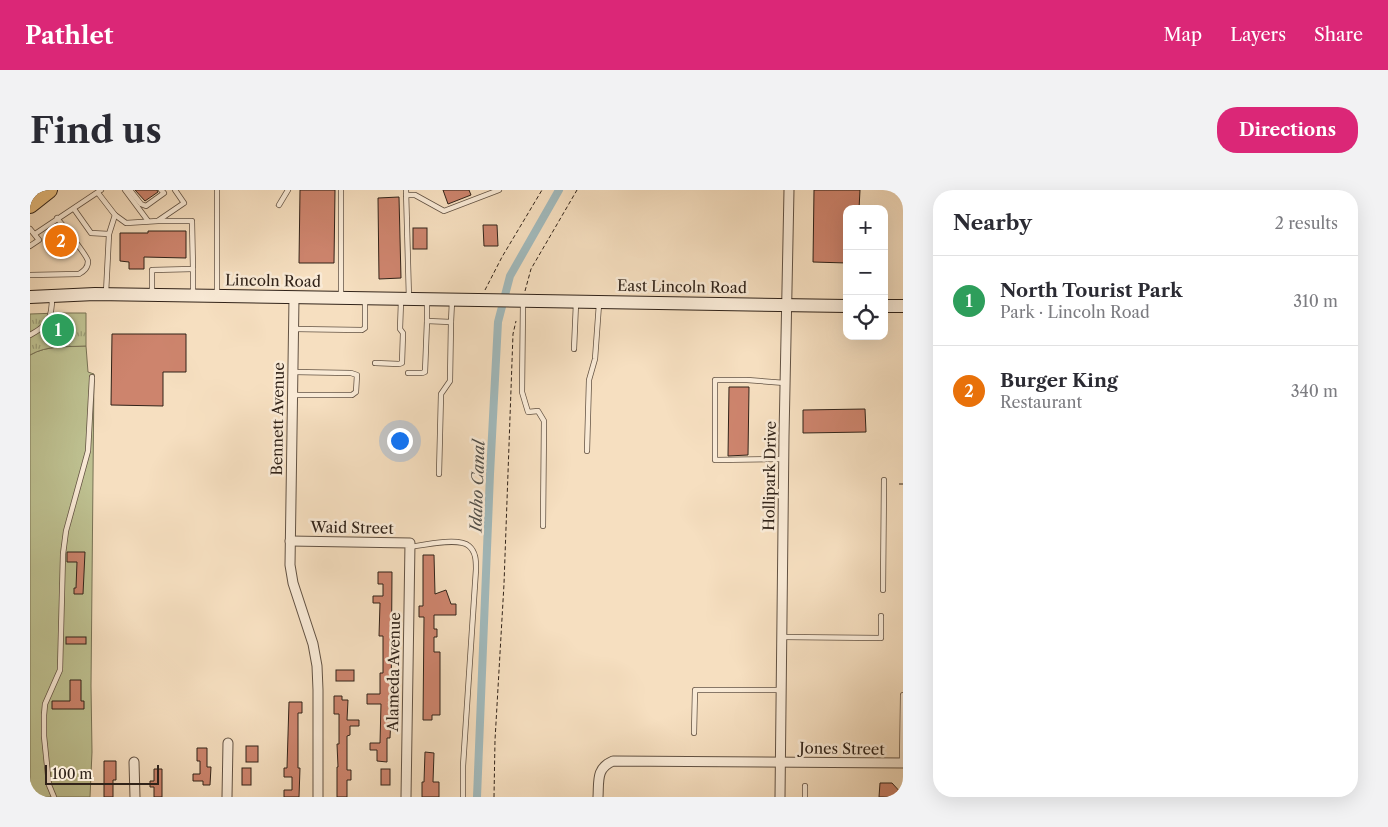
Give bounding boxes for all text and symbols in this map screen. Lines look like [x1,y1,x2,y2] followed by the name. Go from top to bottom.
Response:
[25,21,113,50] text: Pathlet
[1164,24,1202,46] text: Map
[1230,24,1286,46] text: Layers
[1314,24,1363,46] text: Share
[1217,107,1358,153] button: Directions
[30,109,162,152] text: Find us
[843,205,888,340] map controls
[843,205,888,250] button: +
[953,210,1032,235] text: Nearby
[1275,213,1338,233] text: 2 results
[45,222,77,260] pin: 2
[843,250,888,295] button: −
[225,270,321,291] street label: Lincoln Road
[617,276,747,297] street label: East Lincoln Road
[1000,279,1183,302] text: North Tourist Park
[965,291,973,311] text: 1
[1293,291,1338,311] text: 310 m
[843,295,888,340] button: locate
[1000,302,1150,322] text: Park · Lincoln Road
[42,311,74,349] pin: 1
[267,362,288,476] street label: Bennett Avenue
[1000,369,1118,392] text: Burger King
[964,381,974,401] text: 2
[1291,381,1338,401] text: 340 m
[1000,392,1082,412] text: Restaurant
[759,421,780,531] street label: Hollipark Drive
[387,428,413,454] your location
[465,438,489,534] water label: Idaho Canal
[309,517,394,538] street label: Waid Street
[383,612,404,733] street label: Alameda Avenue
[797,738,885,759] street label: Jones Street
[45,762,159,785] scale bar
[52,765,92,783] text: 100 m

